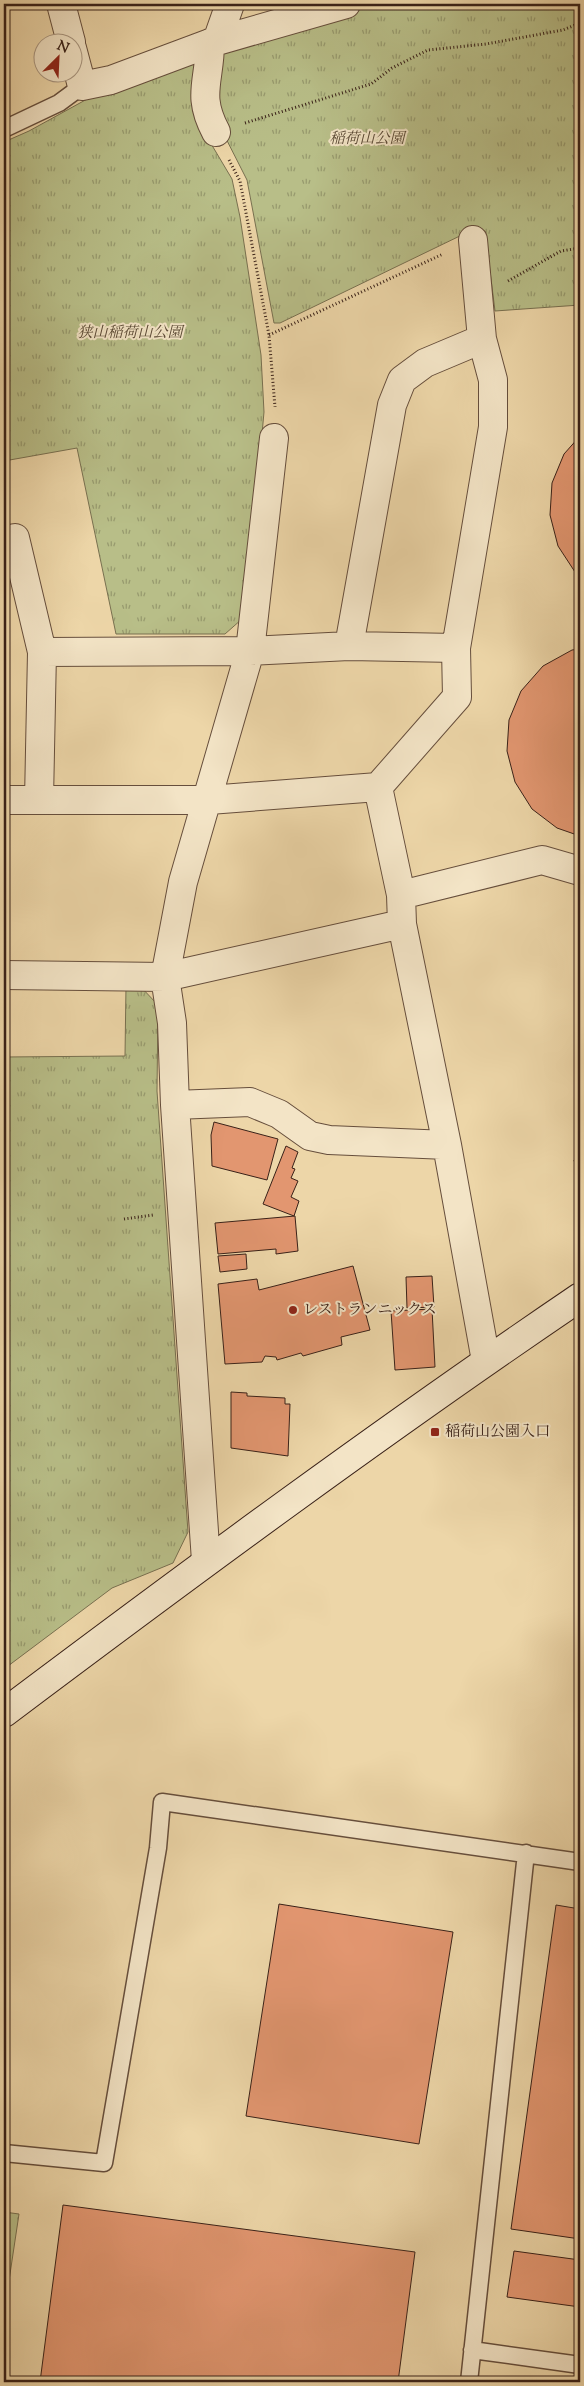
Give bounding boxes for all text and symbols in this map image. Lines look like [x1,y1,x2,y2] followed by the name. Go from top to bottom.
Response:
[32,32,82,82] north arrow
[53,37,72,59] text: N
[329,129,407,150] park label: 稲荷山公園
[77,323,185,344] park label: 狭山稲荷山公園
[303,1300,437,1321] place label: レストランニックス
[287,1304,299,1316] marker: レストランニックス
[445,1422,550,1443] place label: 稲荷山公園入口
[429,1426,441,1438] marker: 稲荷山公園入口

